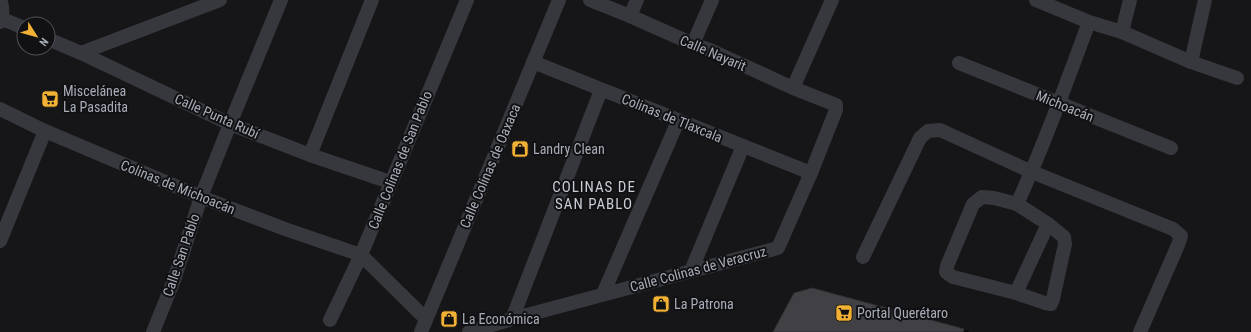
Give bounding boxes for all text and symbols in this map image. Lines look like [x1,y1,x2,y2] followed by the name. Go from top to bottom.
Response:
[16,16,56,56] north arrow
[678,32,748,74] street label: Calle Nayarit
[36,35,51,49] text: N
[63,83,128,115] place label: Miscelánea La Pasadita
[1034,87,1096,125] street label: Michoacán
[40,89,60,109] supermarket icon: Miscelánea La Pasadita
[365,89,435,231] street label: Calle Colinas de San Pablo
[172,90,262,142] street label: Calle Punta Rubí
[619,90,725,146] street label: Colinas de Tlaxcala
[457,102,523,230] street label: Calle Colinas de Oaxaca
[510,139,530,159] shop icon: Landry Clean
[533,141,605,157] place label: Landry Clean
[118,157,238,217] street label: Colinas de Michoacán
[552,178,636,213] district label: COLINAS DE SAN PABLO
[159,212,203,298] street label: Calle San Pablo
[628,243,768,295] street label: Calle Colinas de Veracruz
[651,294,671,314] shop icon: La Patrona
[674,296,734,312] place label: La Patrona
[834,303,854,323] supermarket icon: Portal Querétaro
[857,305,948,321] place label: Portal Querétaro
[439,309,459,329] shop icon: La Económica
[462,311,540,327] place label: La Económica

